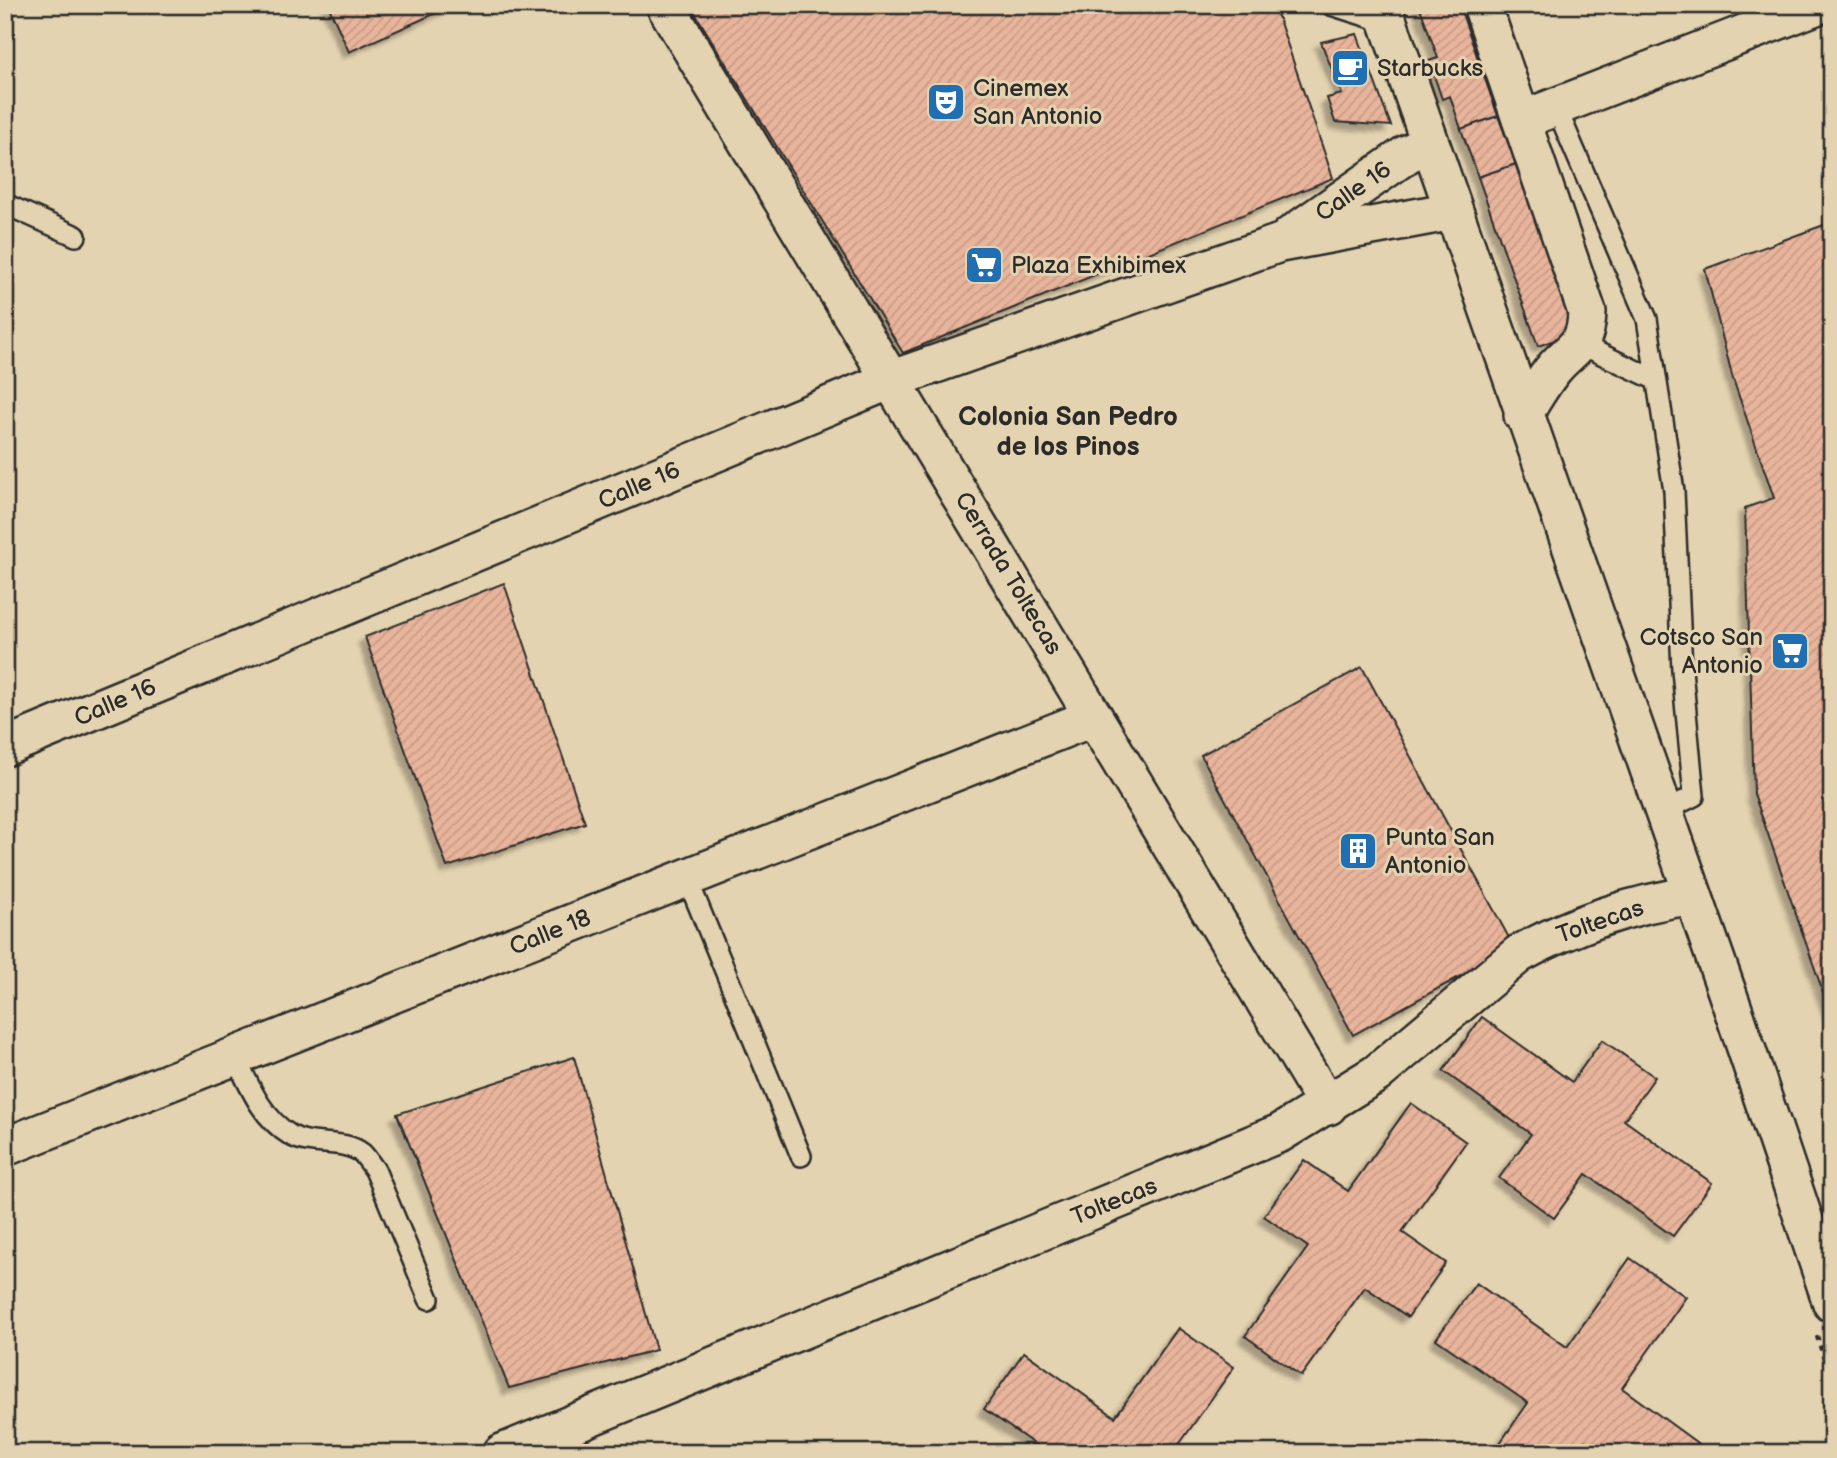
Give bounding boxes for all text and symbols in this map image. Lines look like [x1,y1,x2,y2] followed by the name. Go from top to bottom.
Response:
[1329,47,1371,89] cafe icon: Starbucks
[1377,54,1484,83] place label: Starbucks
[973,74,1102,131] place label: Cinemex San Antonio
[925,81,967,123] theatre icon: Cinemex San Antonio
[1310,155,1397,228] street label: Calle 16
[963,244,1005,286] supermarket icon: Plaza Exhibimex
[1011,251,1186,280] place label: Plaza Exhibimex
[958,402,1178,463] district label: Colonia San Pedro de los Pinos
[594,455,684,516] street label: Calle 16
[949,487,1069,660] street label: Cerrada Toltecas
[1640,623,1763,680] place label: Cotsco San Antonio
[1769,630,1811,672] supermarket icon: Cotsco San Antonio
[70,672,160,733] street label: Calle 16
[1385,823,1495,880] place label: Punta San Antonio
[1337,830,1379,872] building icon: Punta San Antonio
[1553,893,1648,950] street label: Toltecas
[505,903,595,962] street label: Calle 18
[1067,1171,1161,1232] street label: Toltecas

